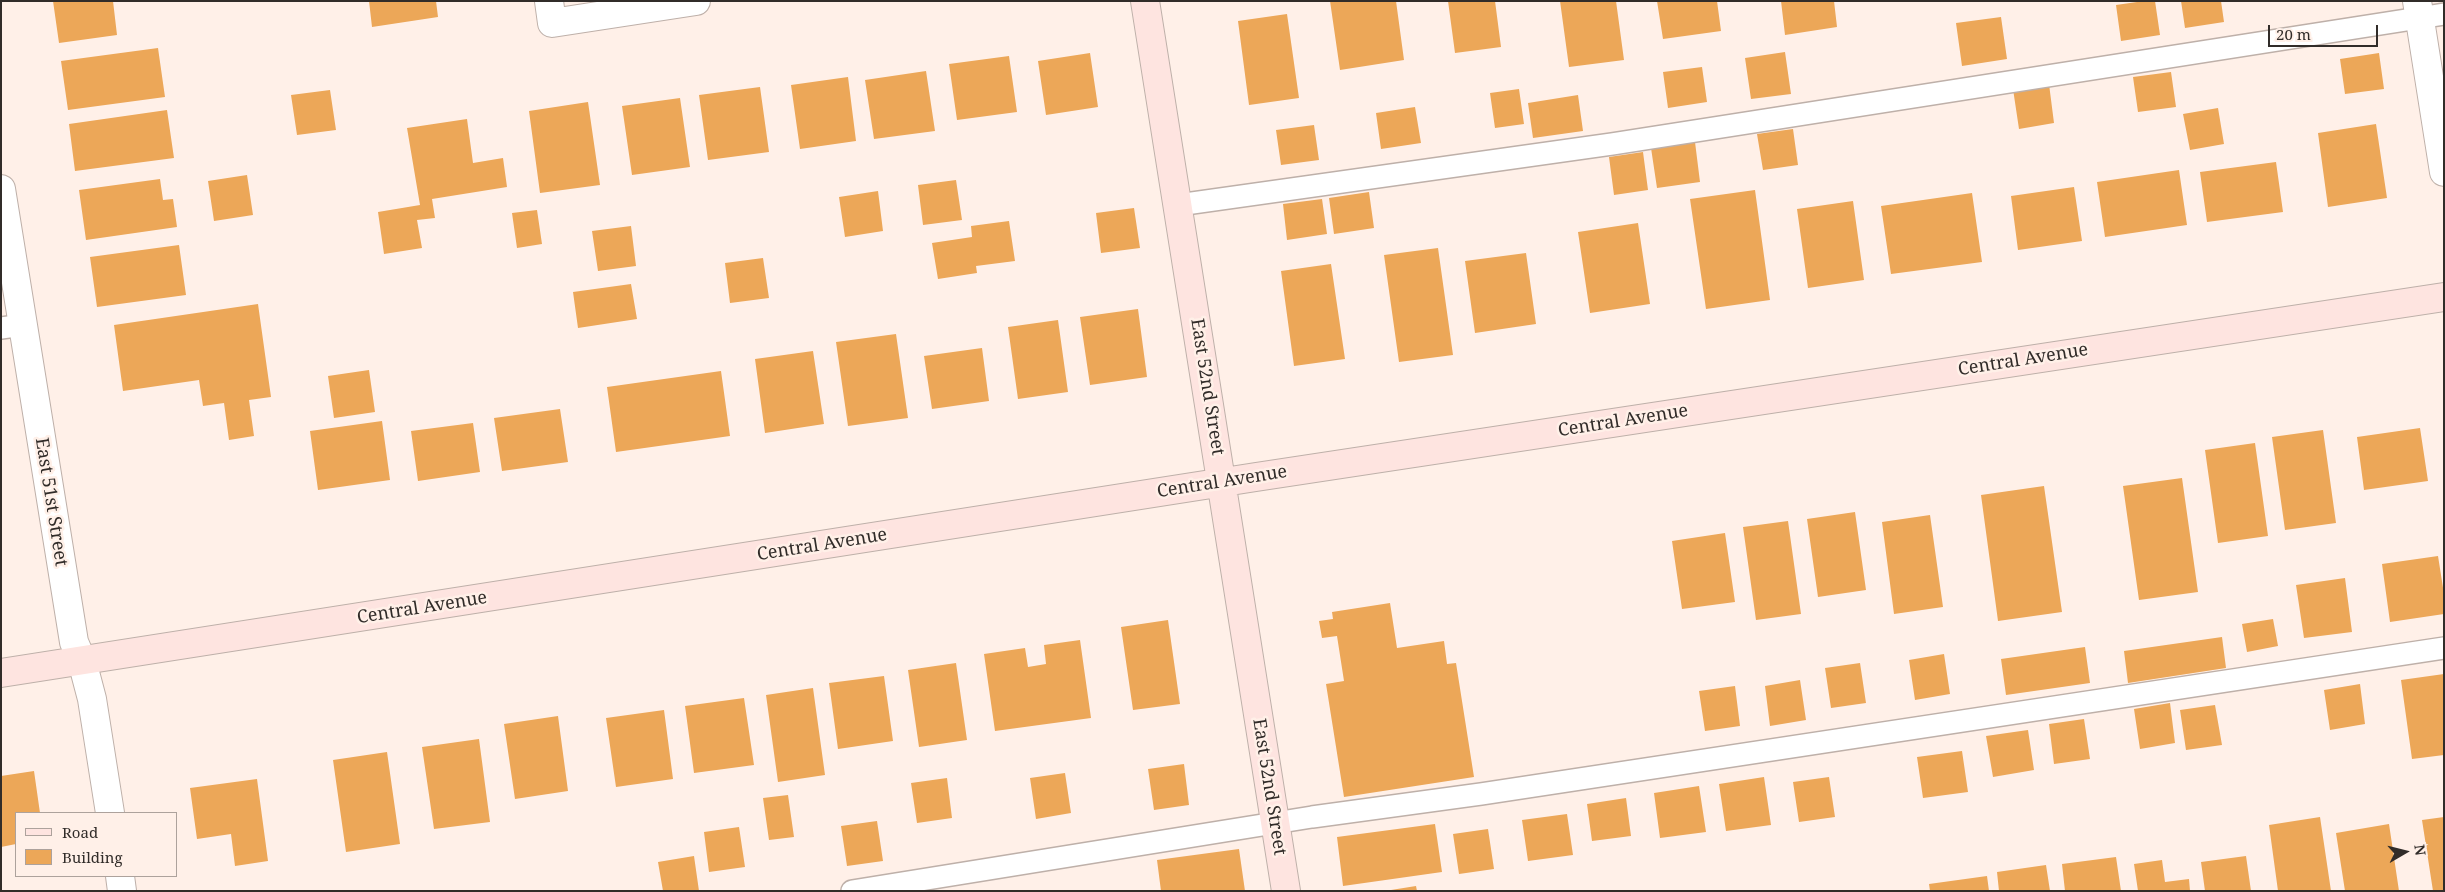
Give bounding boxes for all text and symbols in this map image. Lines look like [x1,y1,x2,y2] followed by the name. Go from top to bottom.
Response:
[2270,15,2380,47] scale bar
[2276,24,2311,44] text: 20 m
[1186,317,1228,457] street label: East 52nd Street
[1956,339,2090,381] street label: Central Avenue
[1556,400,1690,442] street label: Central Avenue
[30,436,72,568] street label: East 51st Street
[1155,461,1289,503] street label: Central Avenue
[755,524,889,566] street label: Central Avenue
[355,587,489,629] street label: Central Avenue
[1248,717,1290,857] street label: East 52nd Street
[15,812,178,877] legend
[62,822,98,842] text: Road
[2380,827,2430,877] north arrow
[2410,843,2431,857] text: N
[62,847,123,867] text: Building

